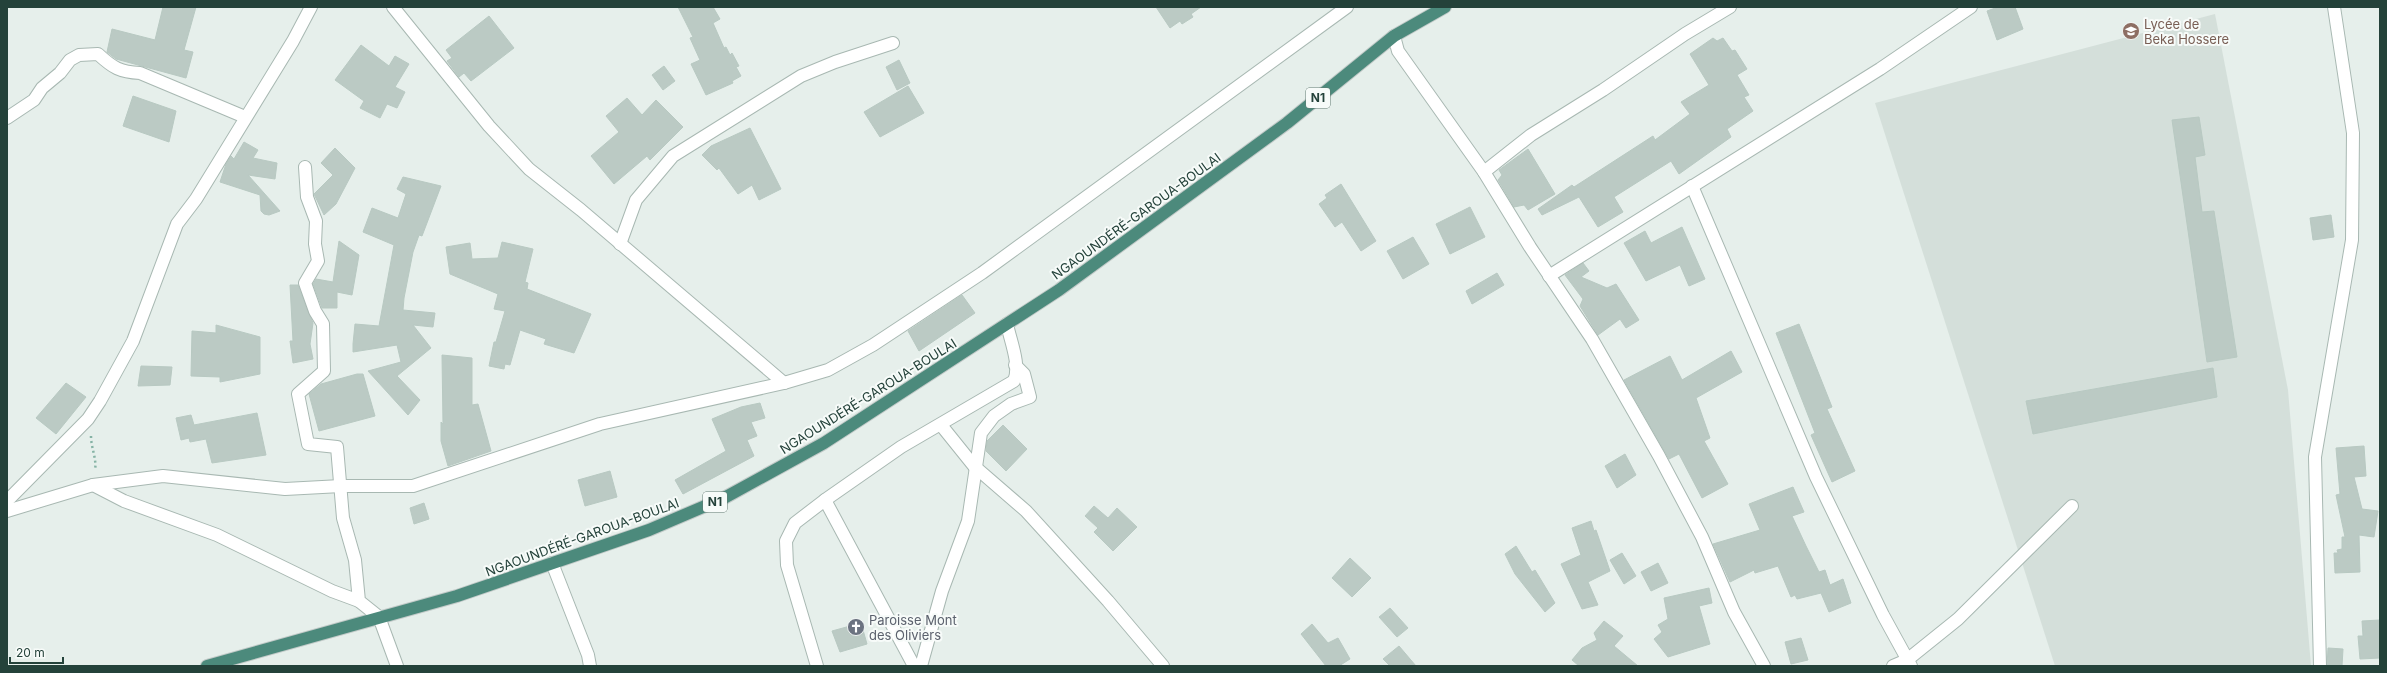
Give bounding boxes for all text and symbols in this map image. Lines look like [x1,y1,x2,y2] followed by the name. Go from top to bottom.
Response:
[2144,16,2229,47] place label: Lycée de Beka Hossere
[2121,21,2141,41] school or university icon: Lycée de Beka Hossere
[1306,88,1330,108] road number: N1
[1048,149,1224,283] street label: NGAOUNDÉRÉ-GAROUA-BOULAI
[777,335,959,457] street label: NGAOUNDÉRÉ-GAROUA-BOULAI
[703,492,727,512] road number: N1
[483,494,681,580] street label: NGAOUNDÉRÉ-GAROUA-BOULAI
[869,612,957,643] place label: Paroisse Mont des Oliviers
[846,617,866,637] church icon: Paroisse Mont des Oliviers
[10,639,63,665] scale bar
[16,645,45,660] text: 20 m

